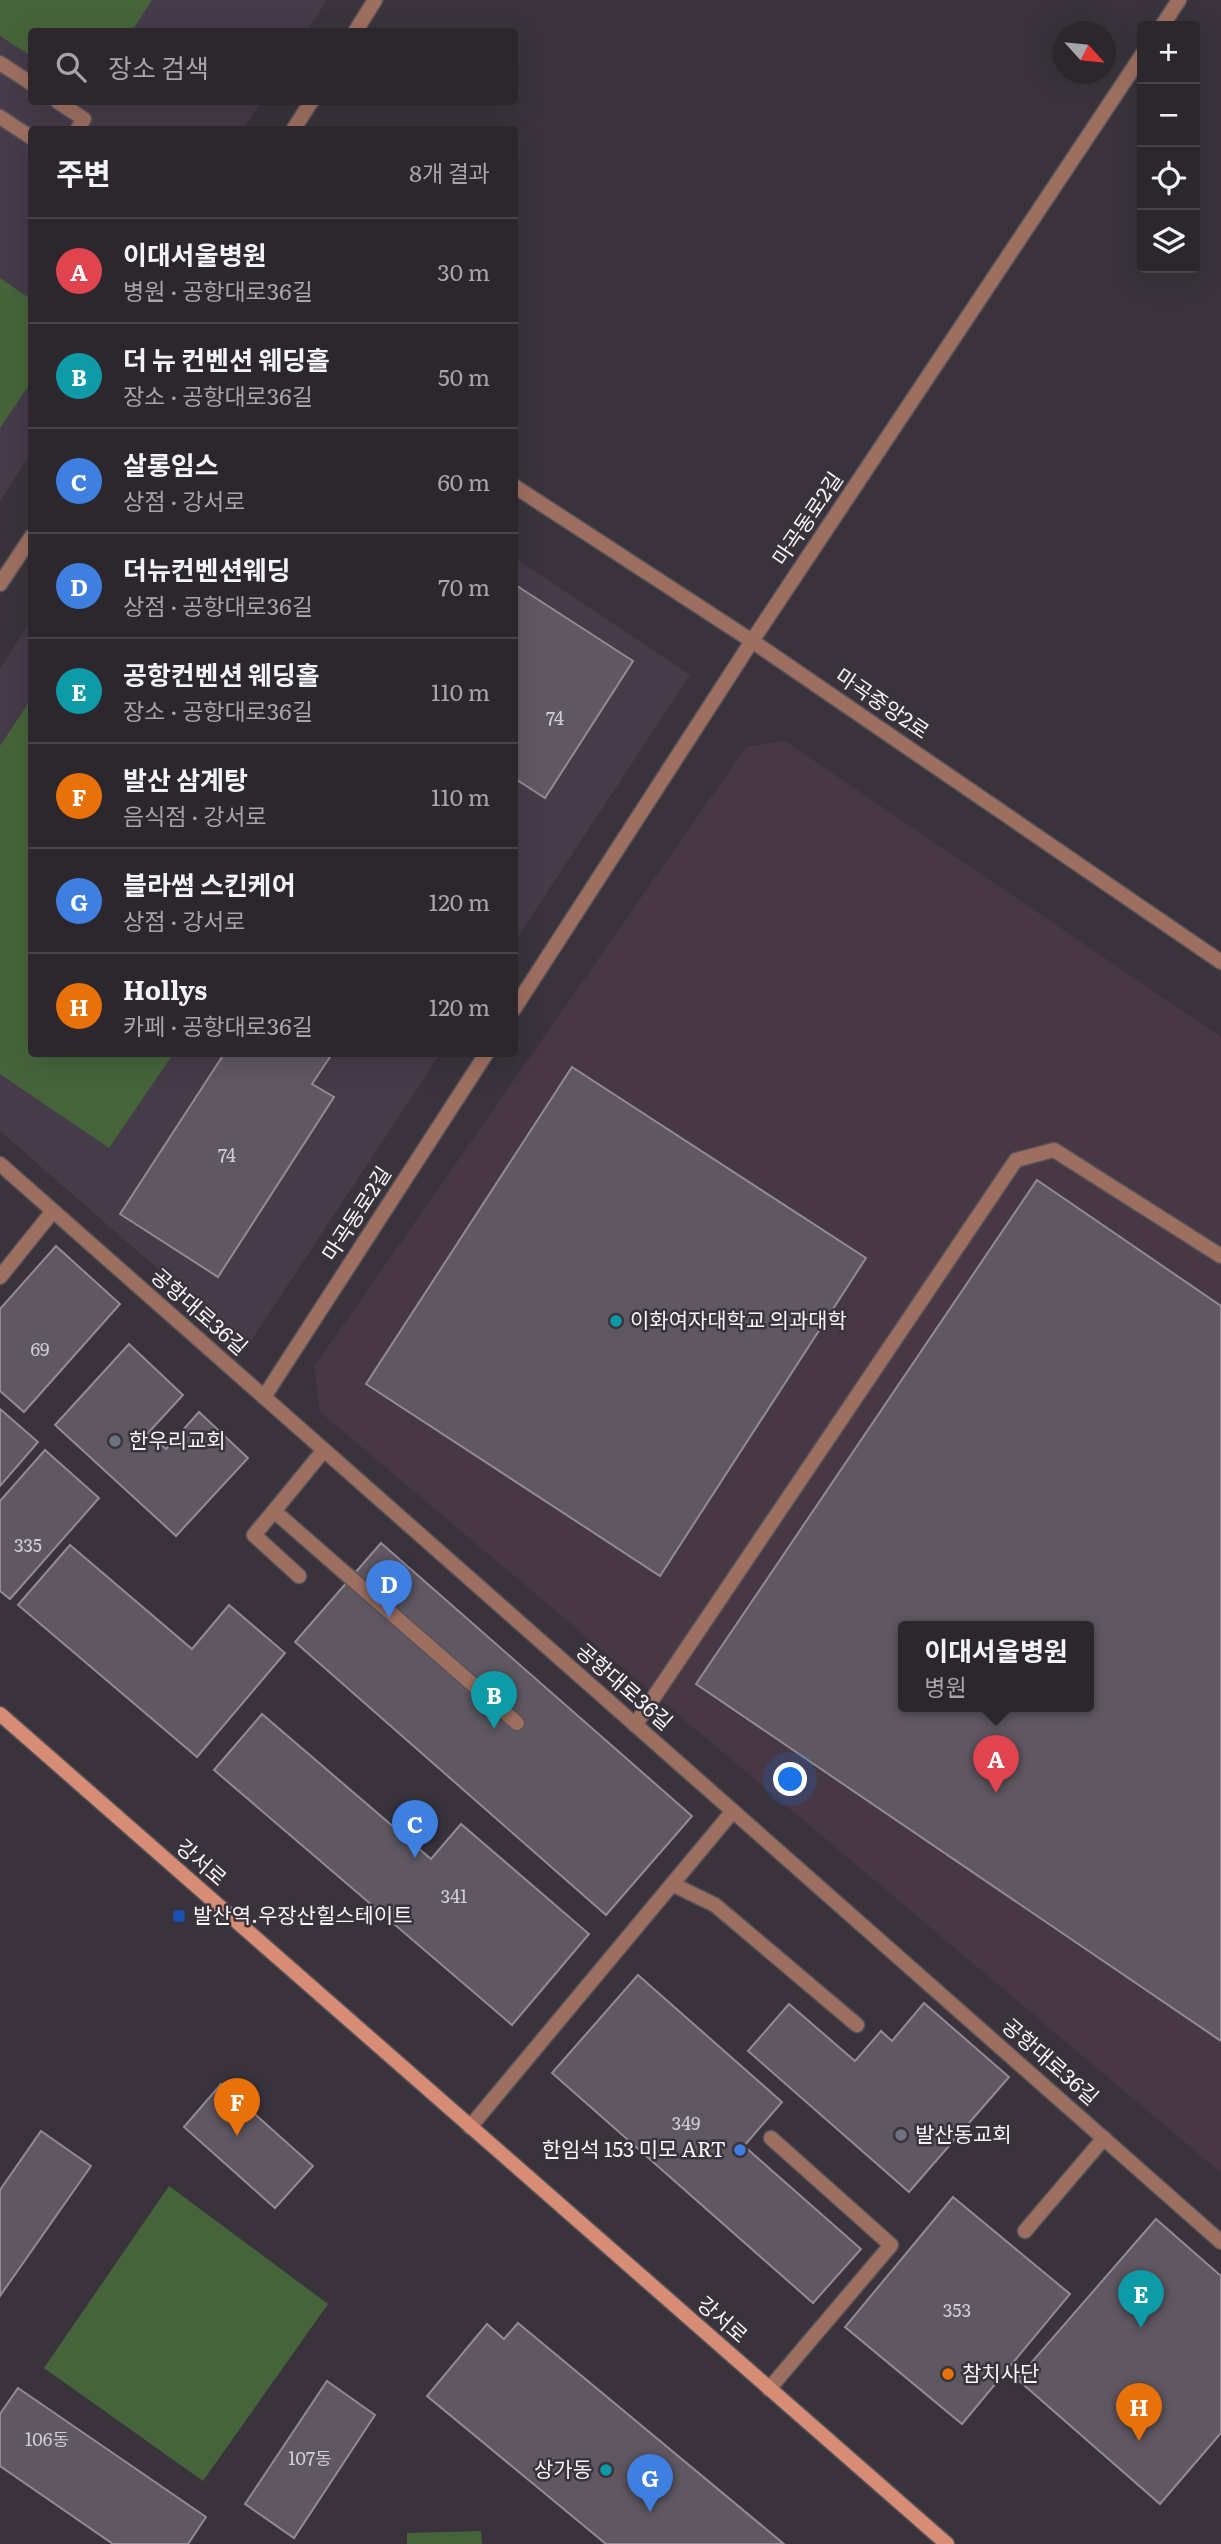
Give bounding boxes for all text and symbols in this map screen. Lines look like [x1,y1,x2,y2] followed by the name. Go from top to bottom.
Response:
[1053,21,1116,84] north arrow
[1137,21,1200,273] map controls
[1137,21,1200,84] button: +
[28,28,518,105] search box
[108,47,209,86] text: 장소 검색
[52,48,90,86] icon: search
[1137,84,1200,147] button: −
[1137,147,1200,210] button: locate
[56,150,111,194] text: 주변
[409,155,490,189] text: 8개 결과
[1137,210,1200,273] button: layers
[123,234,267,273] text: 이대서울병원
[70,254,88,288] text: A
[437,254,490,288] text: 30 m
[123,273,313,307] text: 병원 · 공항대로36길
[123,339,330,378] text: 더 뉴 컨벤션 웨딩홀
[71,359,87,393] text: B
[438,359,490,393] text: 50 m
[123,378,313,412] text: 장소 · 공항대로36길
[123,444,219,483] text: 살롱임스
[71,464,87,498] text: C
[437,464,490,498] text: 60 m
[763,464,849,571] street label: 마곡동로2길
[123,483,246,517] text: 상점 · 강서로
[123,549,290,588] text: 더뉴컨벤션웨딩
[70,569,88,603] text: D
[438,569,490,603] text: 70 m
[123,588,313,622] text: 상점 · 공항대로36길
[123,654,320,693] text: 공항컨벤션 웨딩홀
[830,659,937,745] street label: 마곡중앙2로
[71,674,87,708] text: E
[431,674,490,708] text: 110 m
[123,693,313,727] text: 장소 · 공항대로36길
[546,704,564,731] house number: 74
[123,759,248,798] text: 발산 삼계탕
[72,779,86,813] text: F
[431,779,490,813] text: 110 m
[123,798,267,832] text: 음식점 · 강서로
[123,864,296,903] text: 블라썸 스킨케어
[70,884,88,918] text: G
[429,884,490,918] text: 120 m
[123,903,246,937] text: 상점 · 강서로
[123,969,207,1008] text: Hollys
[69,989,89,1023] text: H
[429,989,490,1023] text: 120 m
[123,1008,313,1042] text: 카페 · 공항대로36길
[218,1141,236,1168] house number: 74
[313,1159,397,1266] street label: 마곡동로2길
[145,1259,256,1361] street label: 공항대로36길
[630,1303,847,1334] place label: 이화여자대학교 의과대학
[608,1313,624,1329] marker: 이화여자대학교 의과대학
[30,1335,50,1362] house number: 69
[129,1423,226,1454] place label: 한우리교회
[107,1433,123,1449] marker: 한우리교회
[14,1531,42,1558] house number: 335
[366,1560,412,1618] pin: D
[898,1621,1094,1712] popup
[924,1630,1068,1669] text: 이대서울병원
[570,1634,681,1736] street label: 공항대로36길
[924,1669,967,1703] text: 병원
[471,1671,517,1729] pin: B
[973,1735,1019,1793] pin: A
[773,1762,807,1796] your location
[392,1800,438,1858] pin: C
[171,1830,235,1892] street label: 강서로
[441,1882,467,1909] house number: 341
[193,1898,413,1929] place label: 발산역.우장산힐스테이트
[171,1908,187,1924] marker: 발산역.우장산힐스테이트
[996,2009,1107,2111] street label: 공항대로36길
[214,2078,260,2136] pin: F
[672,2109,701,2136] house number: 349
[915,2117,1012,2148] place label: 발산동교회
[893,2127,909,2143] marker: 발산동교회
[542,2132,726,2163] place label: 한임석 153 미모 ART
[732,2142,748,2158] marker: 한임석 153 미모 ART
[1118,2270,1164,2328] pin: E
[692,2287,756,2349] street label: 강서로
[943,2296,971,2323] house number: 353
[962,2356,1039,2387] place label: 참치사단
[940,2366,956,2382] marker: 참치사단
[1116,2383,1162,2441] pin: H
[25,2425,69,2452] house number: 106동
[288,2444,332,2471] house number: 107동
[534,2452,592,2483] place label: 상가동
[627,2454,673,2512] pin: G
[598,2462,614,2478] marker: 상가동

